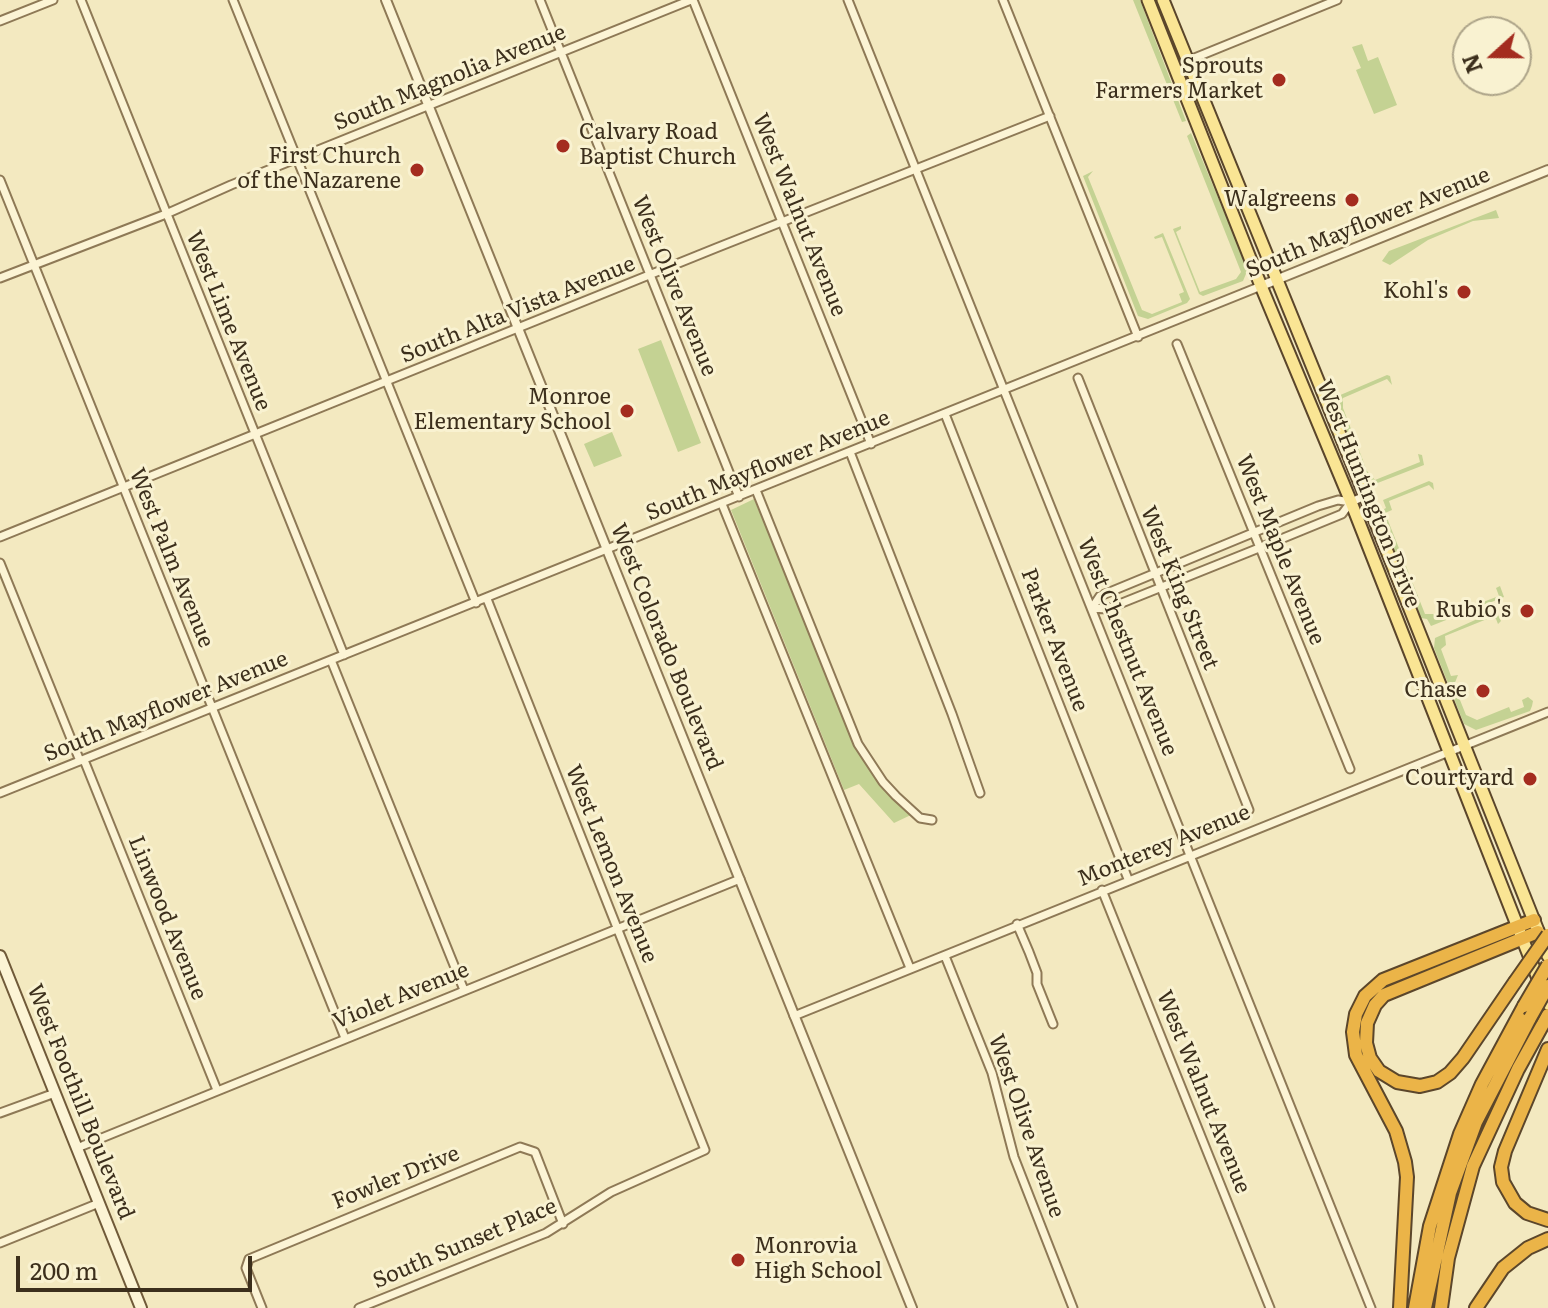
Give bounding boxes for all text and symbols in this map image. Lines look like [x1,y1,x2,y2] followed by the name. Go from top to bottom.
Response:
[1452,16,1532,96] north arrow
[330,19,570,137] street label: South Magnolia Avenue
[1452,50,1490,79] text: N
[1095,54,1263,106] place label: Sprouts Farmers Market
[1270,71,1288,89] marker: Sprouts Farmers Market
[746,110,852,320] street label: West Walnut Avenue
[579,120,736,172] place label: Calvary Road Baptist Church
[554,137,572,155] marker: Calvary Road Baptist Church
[237,144,401,196] place label: First Church of the Nazarene
[408,161,426,179] marker: First Church of the Nazarene
[1242,162,1494,284] street label: South Mayflower Avenue
[1224,187,1336,213] place label: Walgreens
[1343,191,1361,209] marker: Walgreens
[626,192,722,380] street label: West Olive Avenue
[180,227,276,415] street label: West Lime Avenue
[397,251,639,369] street label: South Alta Vista Avenue
[1383,279,1448,305] place label: Kohl's
[1455,283,1473,301] marker: Kohl's
[1310,376,1426,612] street label: West Huntington Drive
[413,385,611,436] place label: Monroe Elementary School
[618,402,636,420] marker: Monroe Elementary School
[642,405,894,527] street label: South Mayflower Avenue
[1230,451,1330,649] street label: West Maple Avenue
[123,464,219,652] street label: West Palm Avenue
[1134,502,1224,674] street label: West King Street
[604,520,728,774] street label: West Colorado Boulevard
[1071,534,1183,760] street label: West Chestnut Avenue
[1015,565,1093,715] street label: Parker Avenue
[1435,598,1511,624] place label: Rubio's
[1518,602,1536,620] marker: Rubio's
[40,646,292,768] street label: South Mayflower Avenue
[1404,678,1467,704] place label: Chase
[1474,682,1492,700] marker: Chase
[559,761,663,967] street label: West Lemon Avenue
[1405,766,1514,792] place label: Courtyard
[1521,770,1539,788] marker: Courtyard
[1074,799,1254,893] street label: Monterey Avenue
[122,832,212,1004] street label: Linwood Avenue
[329,957,473,1035] street label: Violet Avenue
[21,980,139,1224] street label: West Foothill Boulevard
[1150,987,1256,1197] street label: West Walnut Avenue
[982,1031,1070,1221] street label: West Olive Avenue
[329,1141,463,1215] street label: Fowler Drive
[369,1193,561,1295] street label: South Sunset Place
[754,1234,882,1286] place label: Monrovia High School
[20,1240,256,1290] scale bar
[729,1251,747,1269] marker: Monrovia High School
[30,1252,98,1287] text: 200 m

